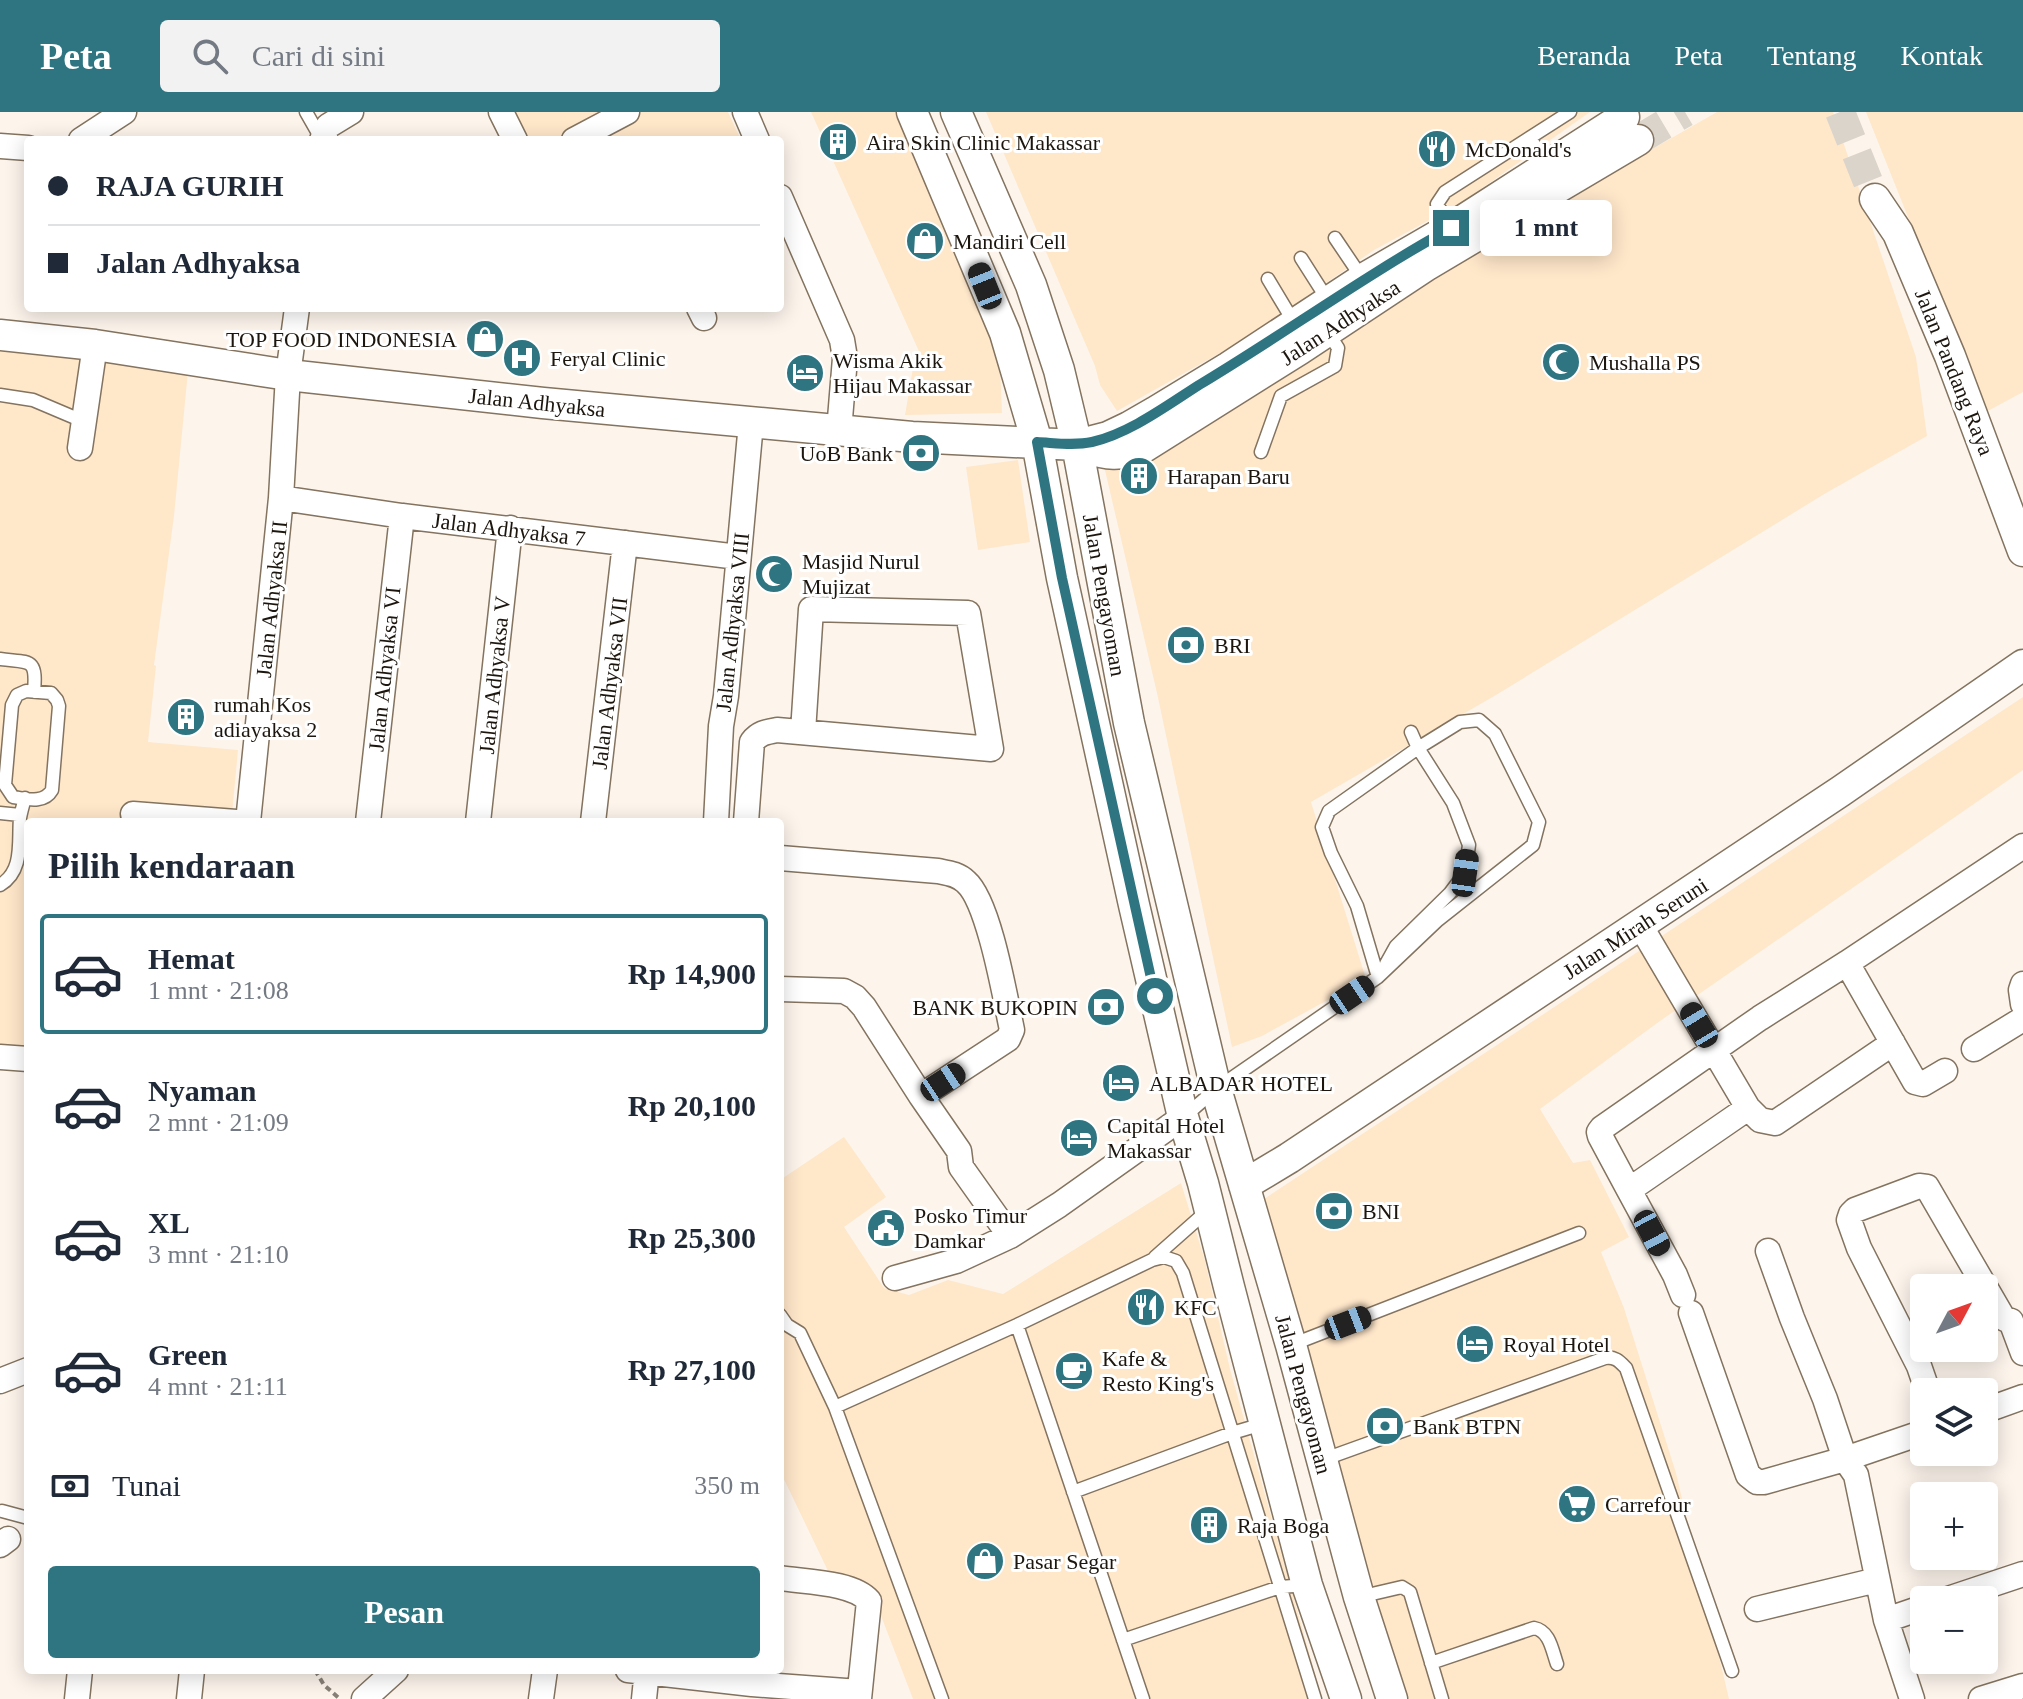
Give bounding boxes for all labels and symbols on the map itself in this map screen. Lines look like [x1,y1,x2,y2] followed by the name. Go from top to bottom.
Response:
[817,121,859,163] building icon: Aira Skin Clinic Makassar
[1416,128,1458,170] restaurant icon: McDonald's
[866,130,1101,155] place label: Aira Skin Clinic Makassar
[1465,137,1572,162] place label: McDonald's
[1479,200,1611,256] callout: 1 mnt
[1433,210,1469,246] route end
[904,220,946,262] shop icon: Mandiri Cell
[953,229,1066,254] place label: Mandiri Cell
[965,259,1005,313] car
[1276,274,1405,370] street label: Jalan Adhyaksa
[1910,285,1999,459] street label: Jalan Pandang Raya
[464,318,506,360] shop icon: TOP FOOD INDONESIA
[226,327,457,352] place label: TOP FOOD INDONESIA
[501,337,543,379] hospital icon: Feryal Clinic
[1540,341,1582,383] mosque icon: Mushalla PS
[550,346,666,371] place label: Feryal Clinic
[833,348,972,398] place label: Wisma Akik Hijau Makassar
[1589,350,1701,375] place label: Mushalla PS
[784,352,826,394] hotel icon: Wisma Akik Hijau Makassar
[467,383,607,422] street label: Jalan Adhyaksa
[900,432,942,474] bank icon: UoB Bank
[800,441,893,466] place label: UoB Bank
[1118,455,1160,497] building icon: Harapan Baru
[1167,464,1290,489] place label: Harapan Baru
[431,508,587,551] street label: Jalan Adhyaksa 7
[1078,512,1131,678] street label: Jalan Pengayoman
[251,519,292,679] street label: Jalan Adhyaksa II
[711,531,754,713] street label: Jalan Adhyaksa VIII
[802,549,920,599] place label: Masjid Nurul Mujizat
[753,553,795,595] mosque icon: Masjid Nurul Mujizat
[363,585,406,753] street label: Jalan Adhyaksa VI
[474,595,515,755] street label: Jalan Adhyaksa V
[587,596,632,771] street label: Jalan Adhyaksa VII
[1165,624,1207,666] bank icon: BRI
[1214,633,1251,658] place label: BRI
[214,692,317,742] place label: rumah Kos adiayaksa 2
[165,696,207,738] building icon: rumah Kos adiayaksa 2
[1450,848,1480,898] car
[1558,872,1712,984] street label: Jalan Mirah Seruni
[1325,972,1379,1018] car
[1137,978,1173,1014] route start
[1085,986,1127,1028] bank icon: BANK BUKOPIN
[912,995,1078,1020] place label: BANK BUKOPIN
[1676,998,1722,1052] car
[916,1059,970,1105] car
[1100,1062,1142,1104] hotel icon: ALBADAR HOTEL
[1149,1071,1333,1096] place label: ALBADAR HOTEL
[1107,1113,1225,1163] place label: Capital Hotel Makassar
[1058,1117,1100,1159] hotel icon: Capital Hotel Makassar
[1313,1190,1355,1232] bank icon: BNI
[1362,1199,1400,1224] place label: BNI
[914,1203,1028,1253] place label: Posko Timur Damkar
[1630,1206,1674,1260] car
[865,1207,907,1249] public building icon: Posko Timur Damkar
[1910,1274,1998,1362] north arrow
[1125,1286,1167,1328] restaurant icon: KFC
[1174,1295,1217,1320] place label: KFC
[1321,1303,1375,1343] car
[1270,1312,1337,1477] street label: Jalan Pengayoman
[1454,1323,1496,1365] hotel icon: Royal Hotel
[1503,1332,1610,1357] place label: Royal Hotel
[1102,1346,1214,1396] place label: Kafe & Resto King's
[1053,1350,1095,1392] cafe icon: Kafe & Resto King's
[1364,1405,1406,1447] bank icon: Bank BTPN
[1413,1414,1521,1439] place label: Bank BTPN
[1556,1483,1598,1525] supermarket icon: Carrefour
[1605,1492,1691,1517] place label: Carrefour
[1188,1504,1230,1546] building icon: Raja Boga
[1237,1513,1329,1538] place label: Raja Boga
[964,1540,1006,1582] shop icon: Pasar Segar
[1013,1549,1117,1574] place label: Pasar Segar

